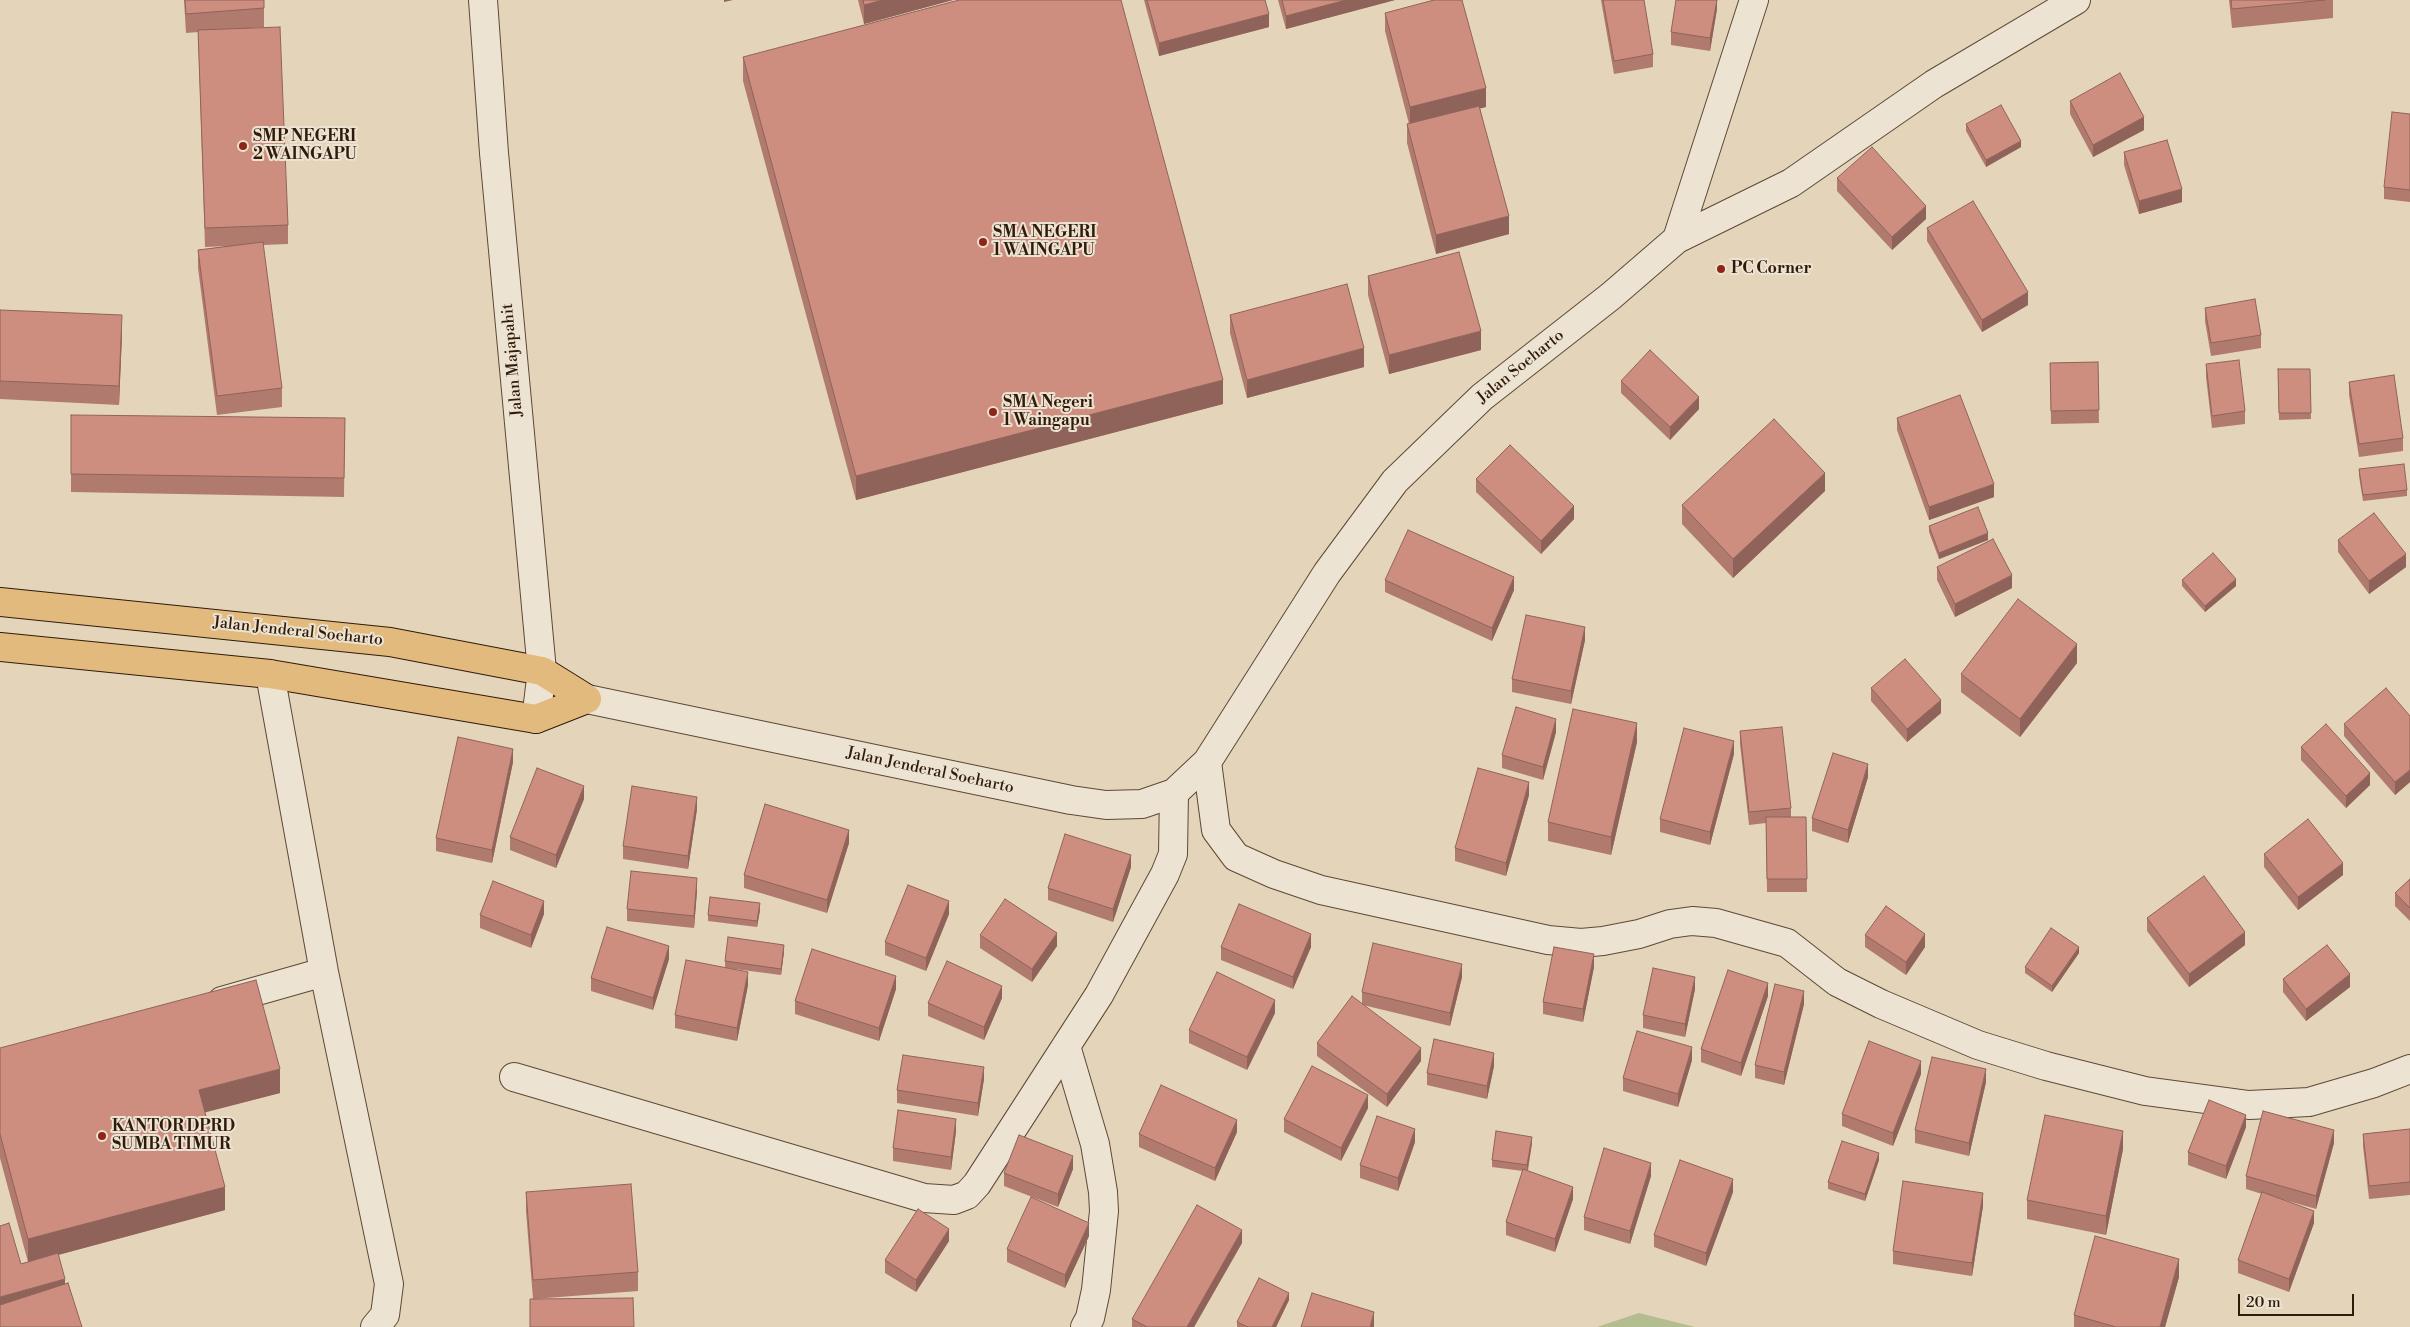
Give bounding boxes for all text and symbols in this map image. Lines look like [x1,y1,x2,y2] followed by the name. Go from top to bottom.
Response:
[253,127,357,165] place label: SMP NEGERI 2 WAINGAPU
[237,140,249,152] marker: SMP NEGERI 2 WAINGAPU
[993,223,1097,261] place label: SMA NEGERI 1 WAINGAPU
[977,236,989,248] marker: SMA NEGERI 1 WAINGAPU
[1731,259,1812,279] place label: PC Corner
[1715,263,1727,275] marker: PC Corner
[498,303,528,417] street label: Jalan Majapahit
[1474,326,1568,408] street label: Jalan Soeharto
[1003,393,1093,431] place label: SMA Negeri 1 Waingapu
[987,406,999,418] marker: SMA Negeri 1 Waingapu
[212,614,384,650] street label: Jalan Jenderal Soeharto
[844,744,1016,798] street label: Jalan Jenderal Soeharto
[112,1117,235,1155] place label: KANTOR DPRD SUMBA TIMUR
[96,1130,108,1142] marker: KANTOR DPRD SUMBA TIMUR
[2240,1284,2356,1316] scale bar
[2246,1293,2281,1312] text: 20 m

